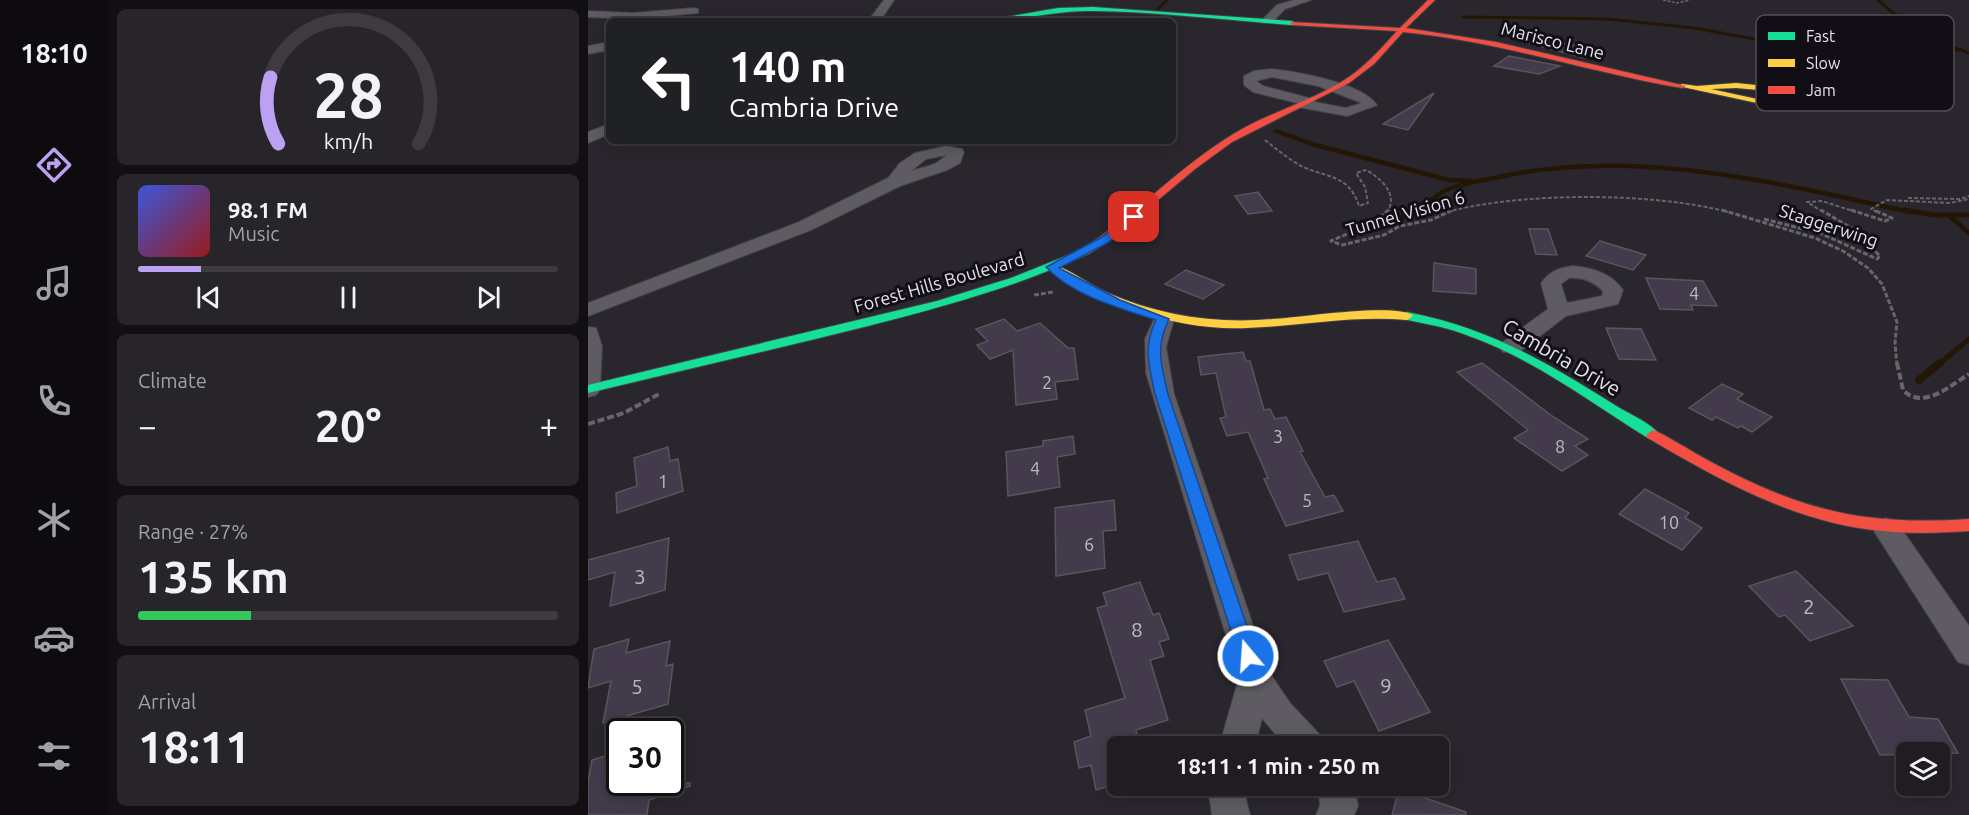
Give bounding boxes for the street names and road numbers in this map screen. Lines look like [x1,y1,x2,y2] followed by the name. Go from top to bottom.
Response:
[1499,18,1607,62] street label: Marisco Lane
[1343,186,1467,240] street label: Tunnel Vision 6
[1777,200,1881,250] street label: Staggerwing
[852,248,1026,316] street label: Forest Hills Boulevard
[1499,314,1625,400] street label: Cambria Drive

